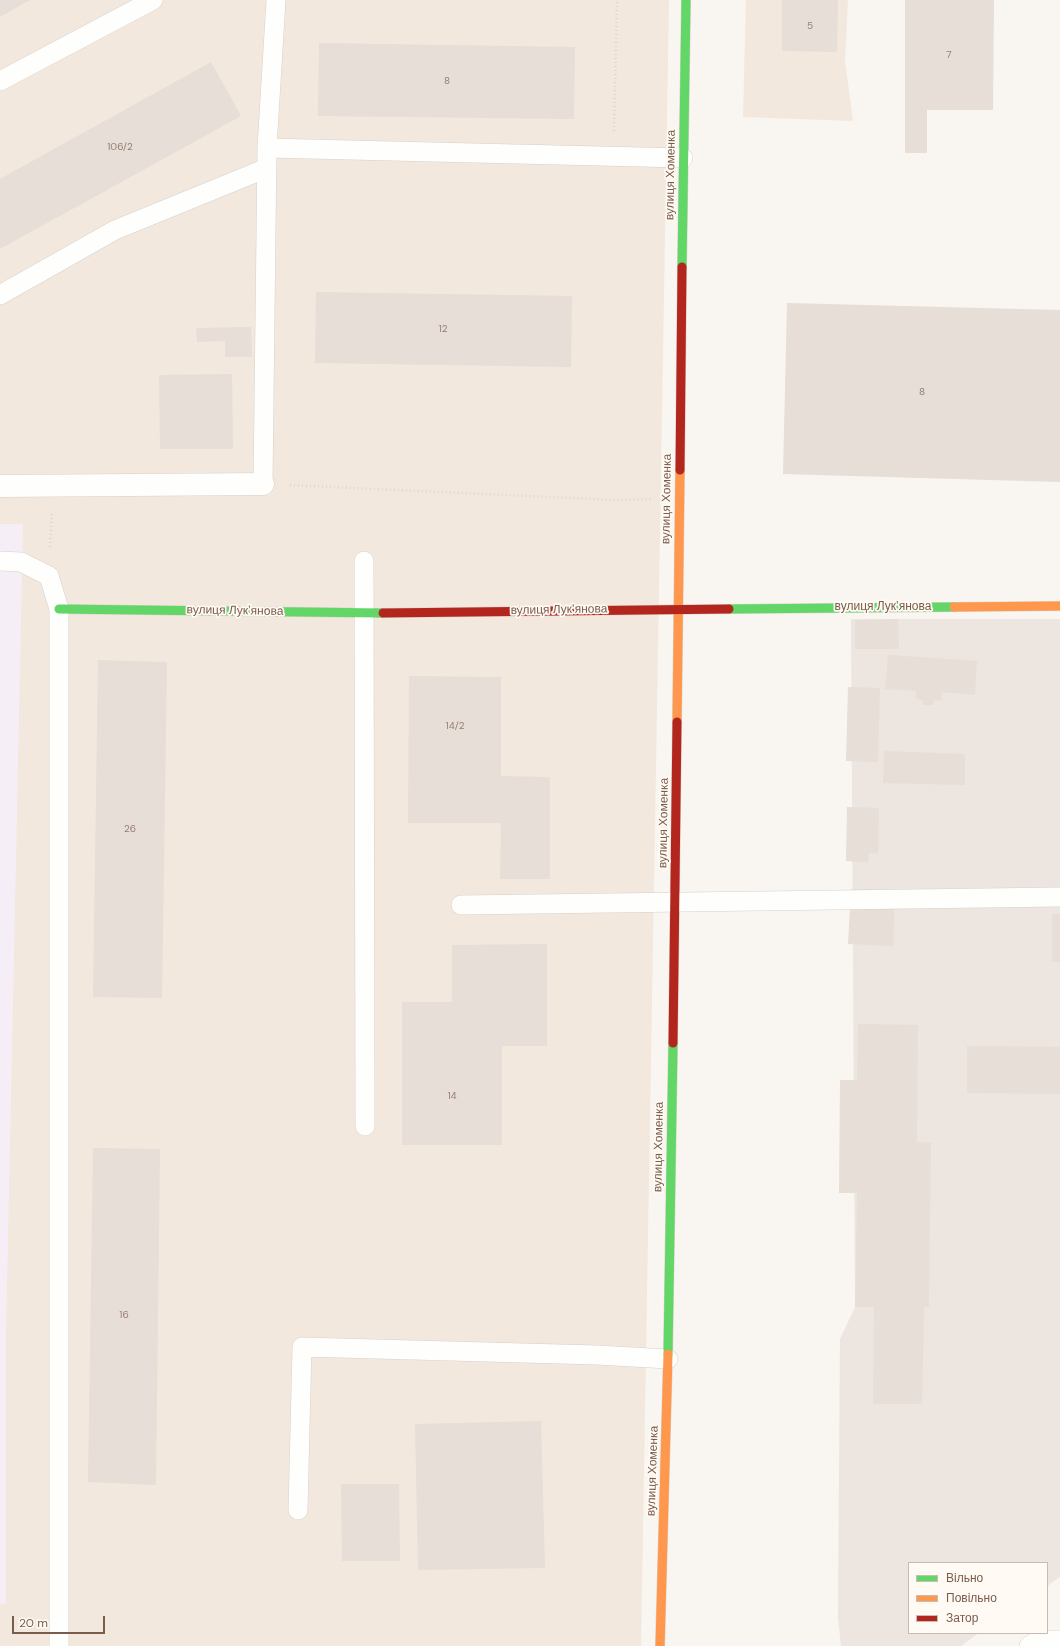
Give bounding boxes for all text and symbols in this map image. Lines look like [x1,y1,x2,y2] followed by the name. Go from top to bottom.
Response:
[807,20,813,32] house number: 5
[946,49,952,61] house number: 7
[444,75,450,87] house number: 8
[663,130,679,220] street label: вулиця Хоменка
[107,141,133,153] house number: 106/2
[439,323,447,335] house number: 12
[919,386,925,398] house number: 8
[659,454,675,544] street label: вулиця Хоменка
[835,600,931,614] street label: вулиця Лукʼянова
[511,602,607,618] street label: вулиця Лукʼянова
[187,603,283,619] street label: вулиця Лукʼянова
[446,720,464,732] house number: 14/2
[656,778,672,868] street label: вулиця Хоменка
[124,823,136,835] house number: 26
[447,1090,457,1102] house number: 14
[651,1102,667,1192] street label: вулиця Хоменка
[119,1309,129,1321] house number: 16
[644,1426,662,1516] street label: вулиця Хоменка
[908,1562,1048,1634] legend
[946,1570,983,1586] text: Вільно
[946,1590,997,1606] text: Повільно
[14,1608,107,1634] scale bar
[946,1610,978,1626] text: Затор
[19,1615,48,1631] text: 20 m

